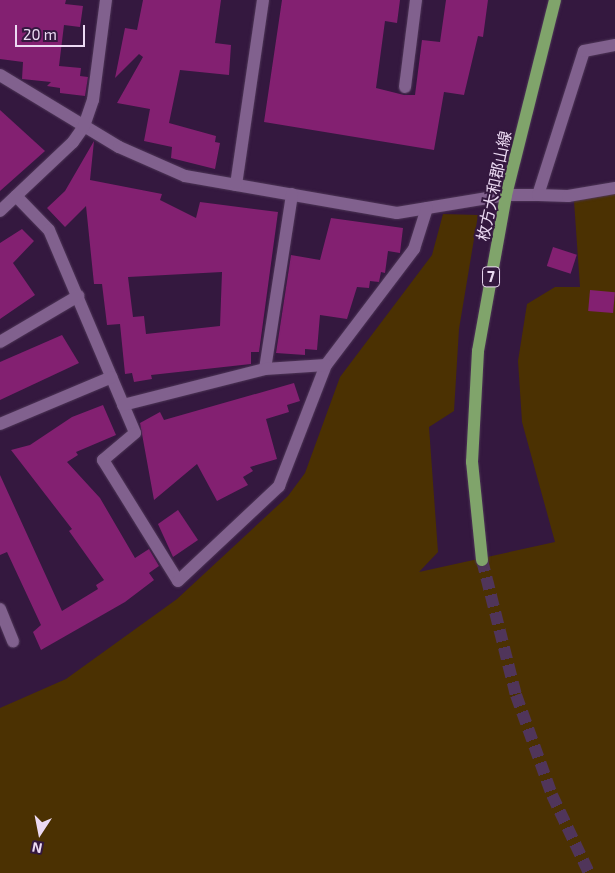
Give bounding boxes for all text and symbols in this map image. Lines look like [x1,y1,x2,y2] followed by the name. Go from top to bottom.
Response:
[18,15,88,47] scale bar
[23,25,57,43] text: 20 m
[473,129,515,243] street label: 枚方大和郡山線
[481,264,501,290] road number: 7
[15,808,65,858] north arrow
[30,839,44,858] text: N

